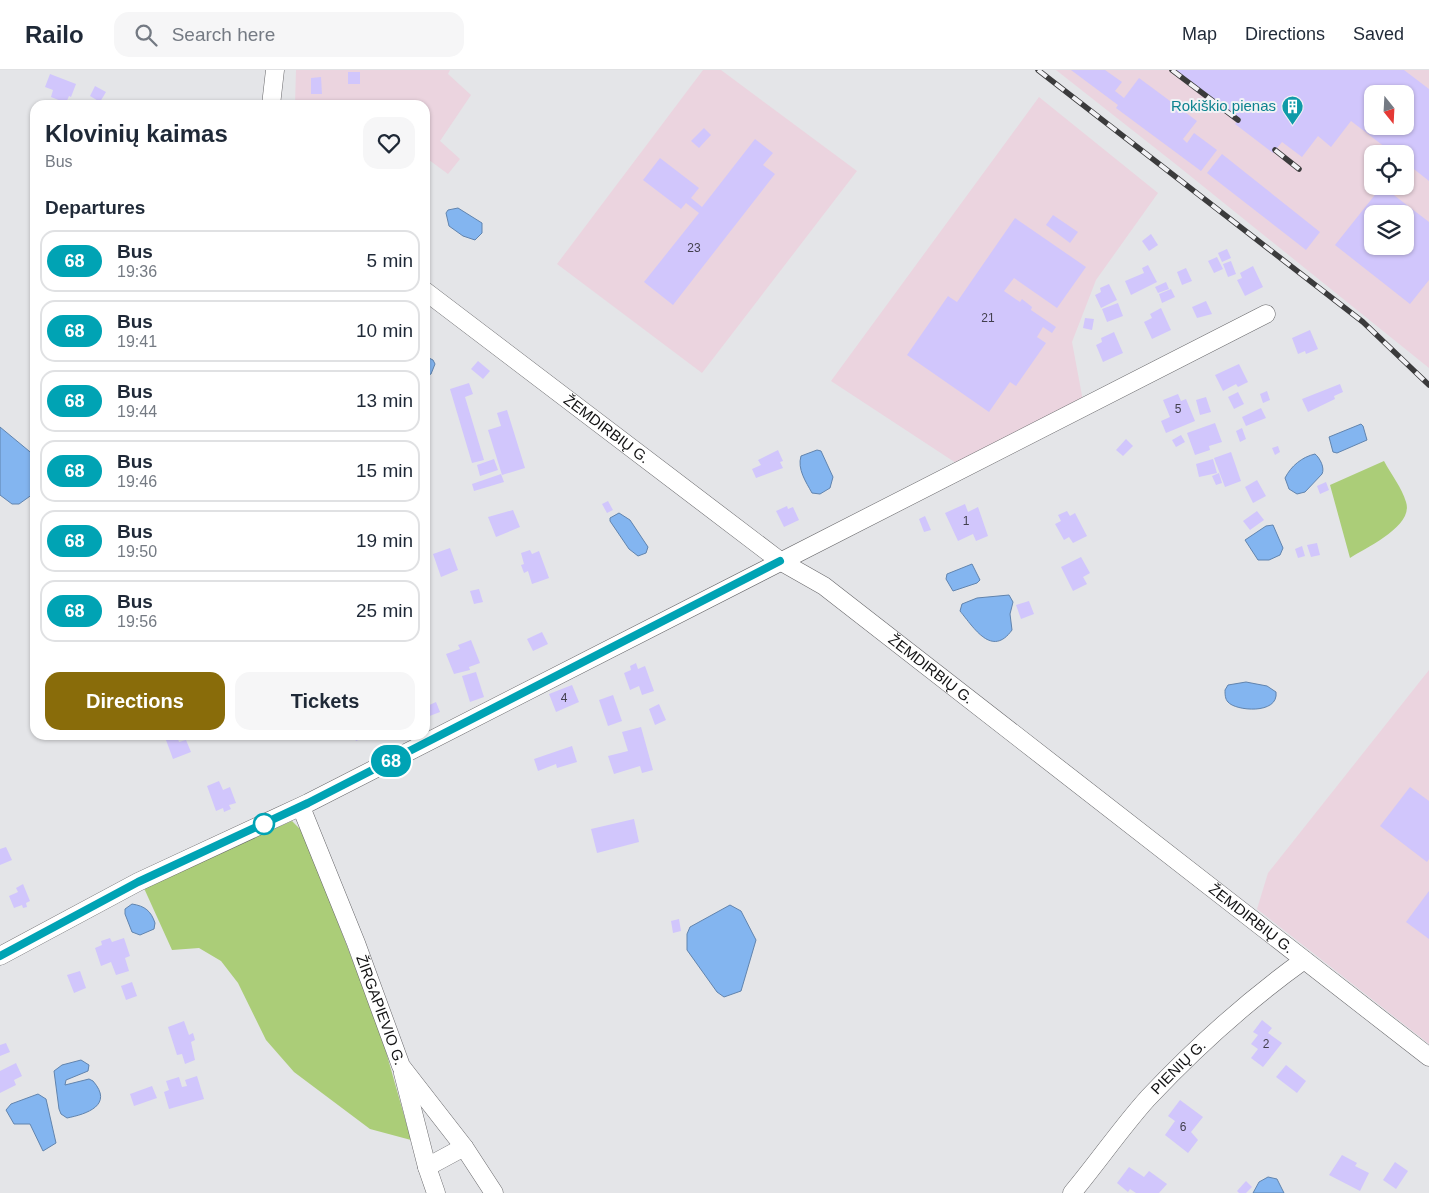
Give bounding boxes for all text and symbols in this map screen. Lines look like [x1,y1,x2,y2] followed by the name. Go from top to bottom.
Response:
[114,12,464,57] search box
[25,21,84,48] text: Railo
[132,21,160,49] icon: search
[172,24,275,45] text: Search here
[1182,24,1217,44] text: Map
[1245,24,1325,44] text: Directions
[1353,24,1404,44] text: Saved
[1364,85,1414,135] north arrow
[1364,85,1414,255] map controls
[1280,94,1304,125] building icon: Rokiškio pienas
[1171,97,1276,114] place label: Rokiškio pienas
[363,117,415,169] button: heart
[45,120,228,147] text: Klovinių kaimas
[1364,145,1414,195] button: locate
[45,153,73,170] text: Bus
[45,197,145,218] text: Departures
[1364,205,1414,255] button: layers
[117,241,153,262] text: Bus
[687,241,701,255] house number: 23
[367,250,413,271] text: 5 min
[64,251,85,271] text: 68
[117,263,157,280] text: 19:36
[117,311,153,332] text: Bus
[981,311,995,325] house number: 21
[356,320,413,341] text: 10 min
[64,321,85,341] text: 68
[117,333,157,350] text: 19:41
[117,381,153,402] text: Bus
[356,390,413,411] text: 13 min
[64,391,85,411] text: 68
[561,391,653,466] street label: ŽEMDIRBIŲ G.
[1175,402,1182,416] house number: 5
[117,403,157,420] text: 19:44
[117,451,153,472] text: Bus
[356,460,413,481] text: 15 min
[64,461,85,481] text: 68
[117,473,157,490] text: 19:46
[963,514,970,528] house number: 1
[117,521,153,542] text: Bus
[356,530,413,551] text: 19 min
[64,531,85,551] text: 68
[117,543,157,560] text: 19:50
[117,591,153,612] text: Bus
[356,600,413,621] text: 25 min
[64,601,85,621] text: 68
[117,613,157,630] text: 19:56
[885,631,977,707] street label: ŽEMDIRBIŲ G.
[45,672,225,730] button: Directions
[235,672,415,730] button: Tickets
[561,691,568,705] house number: 4
[368,745,414,777] line badge: 68
[381,751,401,771] text: 68
[253,813,275,835] unlabelled marker
[1206,880,1297,956] street label: ŽEMDIRBIŲ G.
[353,952,409,1067] street label: ŽIRGAPIEVIO G.
[1147,1036,1209,1097] street label: PIENIŲ G.
[1263,1037,1270,1051] house number: 2
[1180,1120,1187,1134] house number: 6

